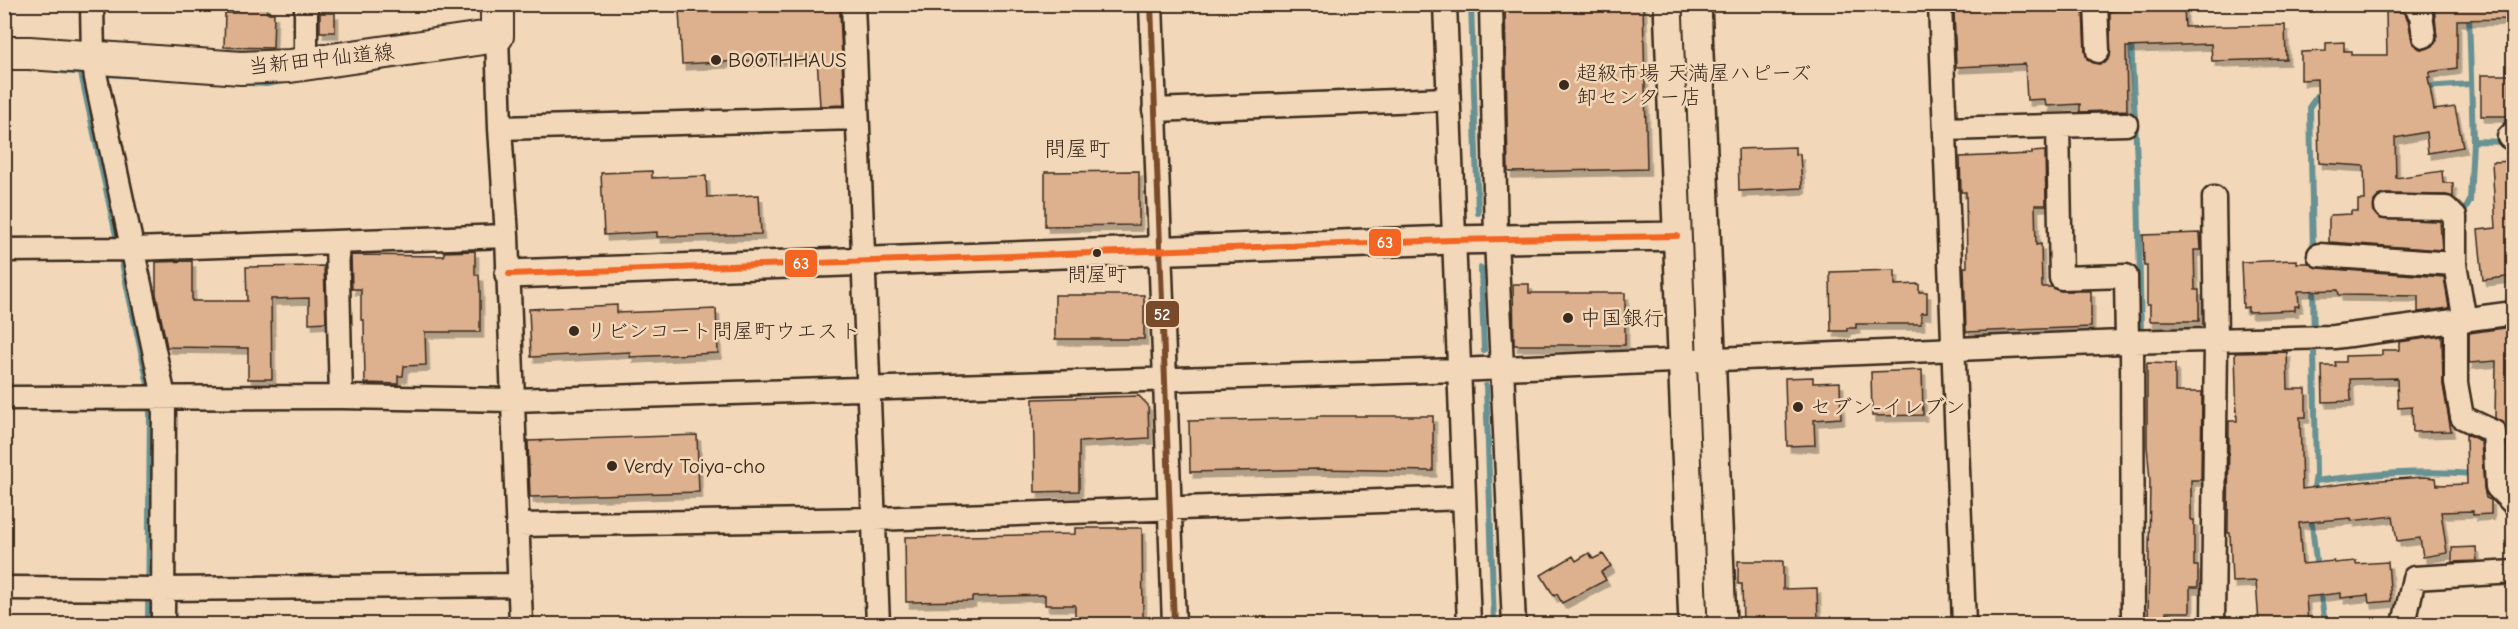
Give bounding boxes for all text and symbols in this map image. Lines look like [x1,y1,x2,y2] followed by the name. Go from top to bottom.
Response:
[247,39,395,79] street label: 当新田中仙道線
[728,48,847,72] place label: BOOTHHAUS
[709,53,723,67] marker: BOOTHHAUS
[1576,61,1811,109] place label: 超級市場 天満屋ハピーズ 卸センター店
[1557,78,1571,92] marker: 超級市場 天満屋ハピーズ 卸センター店
[1044,136,1110,162] district label: 問屋町
[1368,228,1402,257] line badge: 63
[1377,234,1393,252] text: 63
[1091,247,1103,259] marker: 問屋町
[784,249,818,278] line badge: 63
[793,255,809,273] text: 63
[1067,263,1127,286] place label: 問屋町
[1145,300,1180,328] line badge: 52
[1154,306,1170,324] text: 52
[1580,306,1664,330] place label: 中国銀行
[1561,311,1575,325] marker: 中国銀行
[586,319,861,343] place label: リビンコート問屋町ウエスト
[567,324,581,338] marker: リビンコート問屋町ウエスト
[1810,395,1965,419] place label: セブン-イレブン
[1791,400,1805,414] marker: セブン-イレブン
[624,454,765,478] place label: Verdy Toiya-cho
[605,459,619,473] marker: Verdy Toiya-cho

